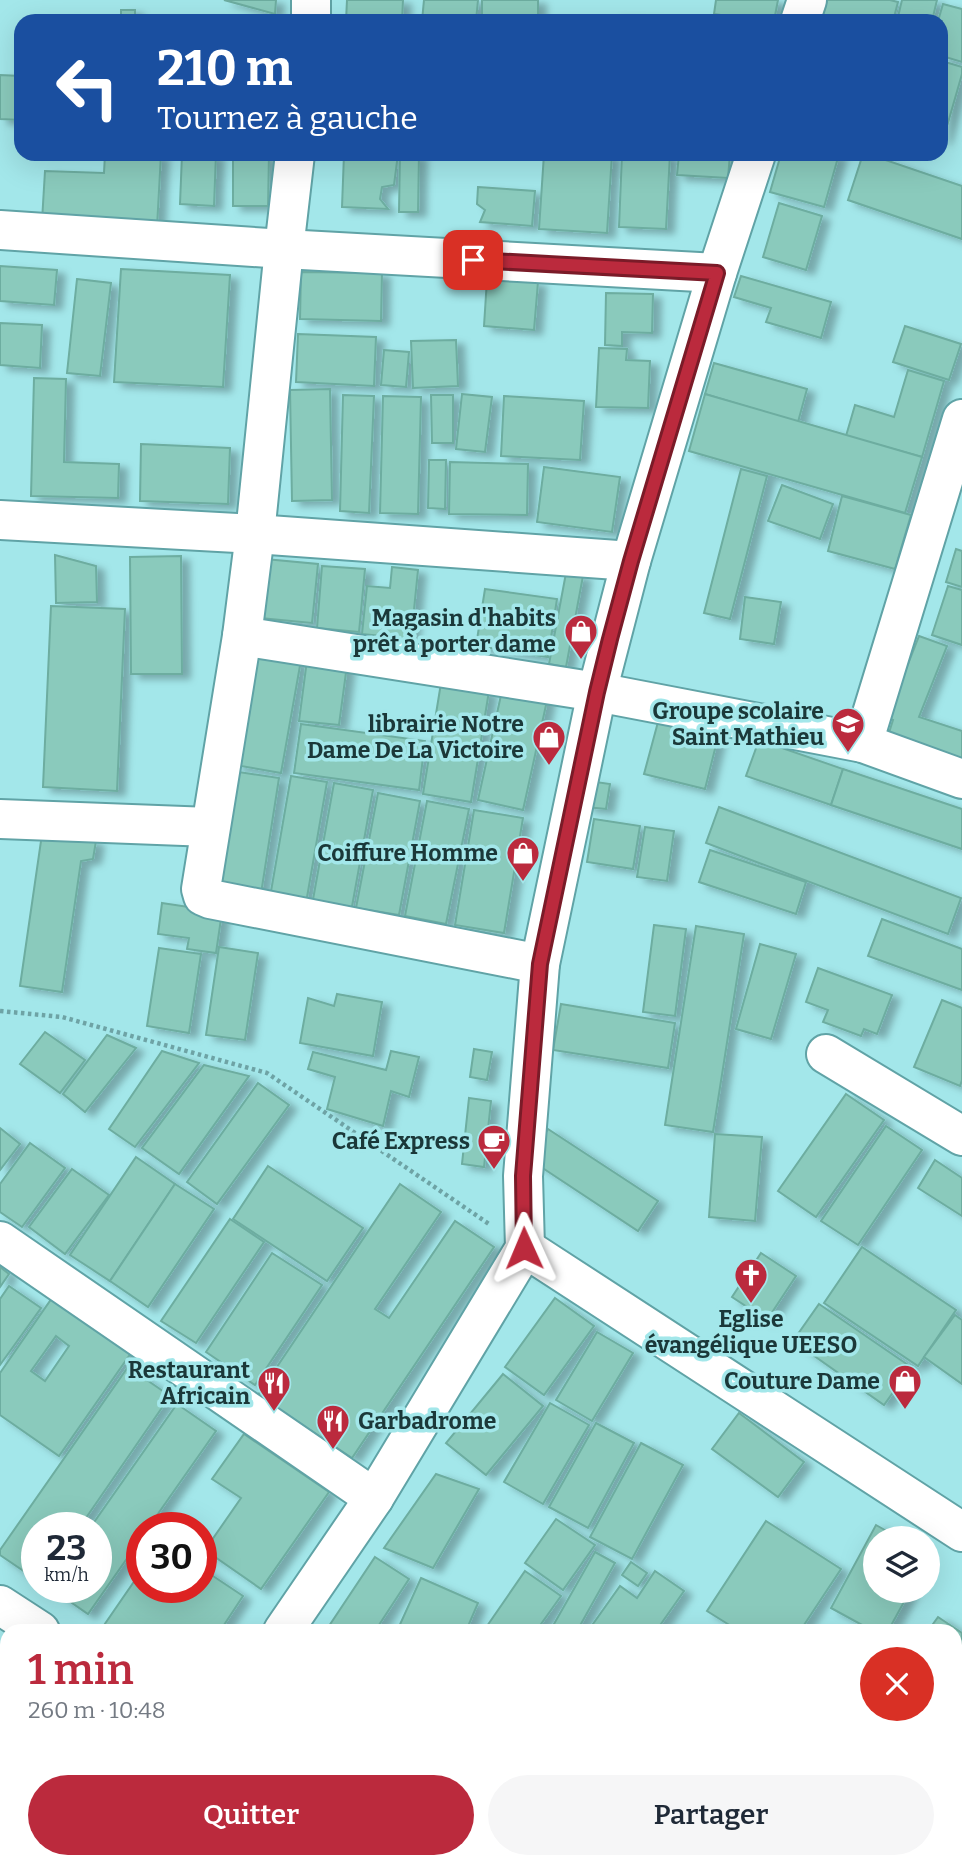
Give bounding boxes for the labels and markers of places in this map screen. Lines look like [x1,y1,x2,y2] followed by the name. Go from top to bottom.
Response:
[443,230,503,290] pin
[353,604,556,658] place label: Magasin d'habits prêt à porter dame
[562,612,600,661] shop icon: Magasin d'habits prêt à porter dame
[652,697,824,751] place label: Groupe scolaire Saint Mathieu
[829,705,867,754] school or university icon: Groupe scolaire Saint Mathieu
[307,710,524,764] place label: librairie Notre Dame De La Victoire
[530,718,568,767] shop icon: librairie Notre Dame De La Victoire
[504,834,542,883] shop icon: Coiffure Homme
[317,839,498,867] place label: Coiffure Homme
[475,1122,513,1171] cafe icon: Café Express
[332,1127,470,1155] place label: Café Express
[732,1256,770,1305] church icon: Eglise évangélique UEESO
[645,1305,857,1359] place label: Eglise évangélique UEESO
[128,1356,250,1410] place label: Restaurant Africain
[886,1362,924,1411] shop icon: Couture Dame
[255,1364,293,1413] restaurant icon: Restaurant Africain
[724,1367,880,1395] place label: Couture Dame
[314,1402,352,1451] restaurant icon: Garbadrome
[358,1407,496,1435] place label: Garbadrome

